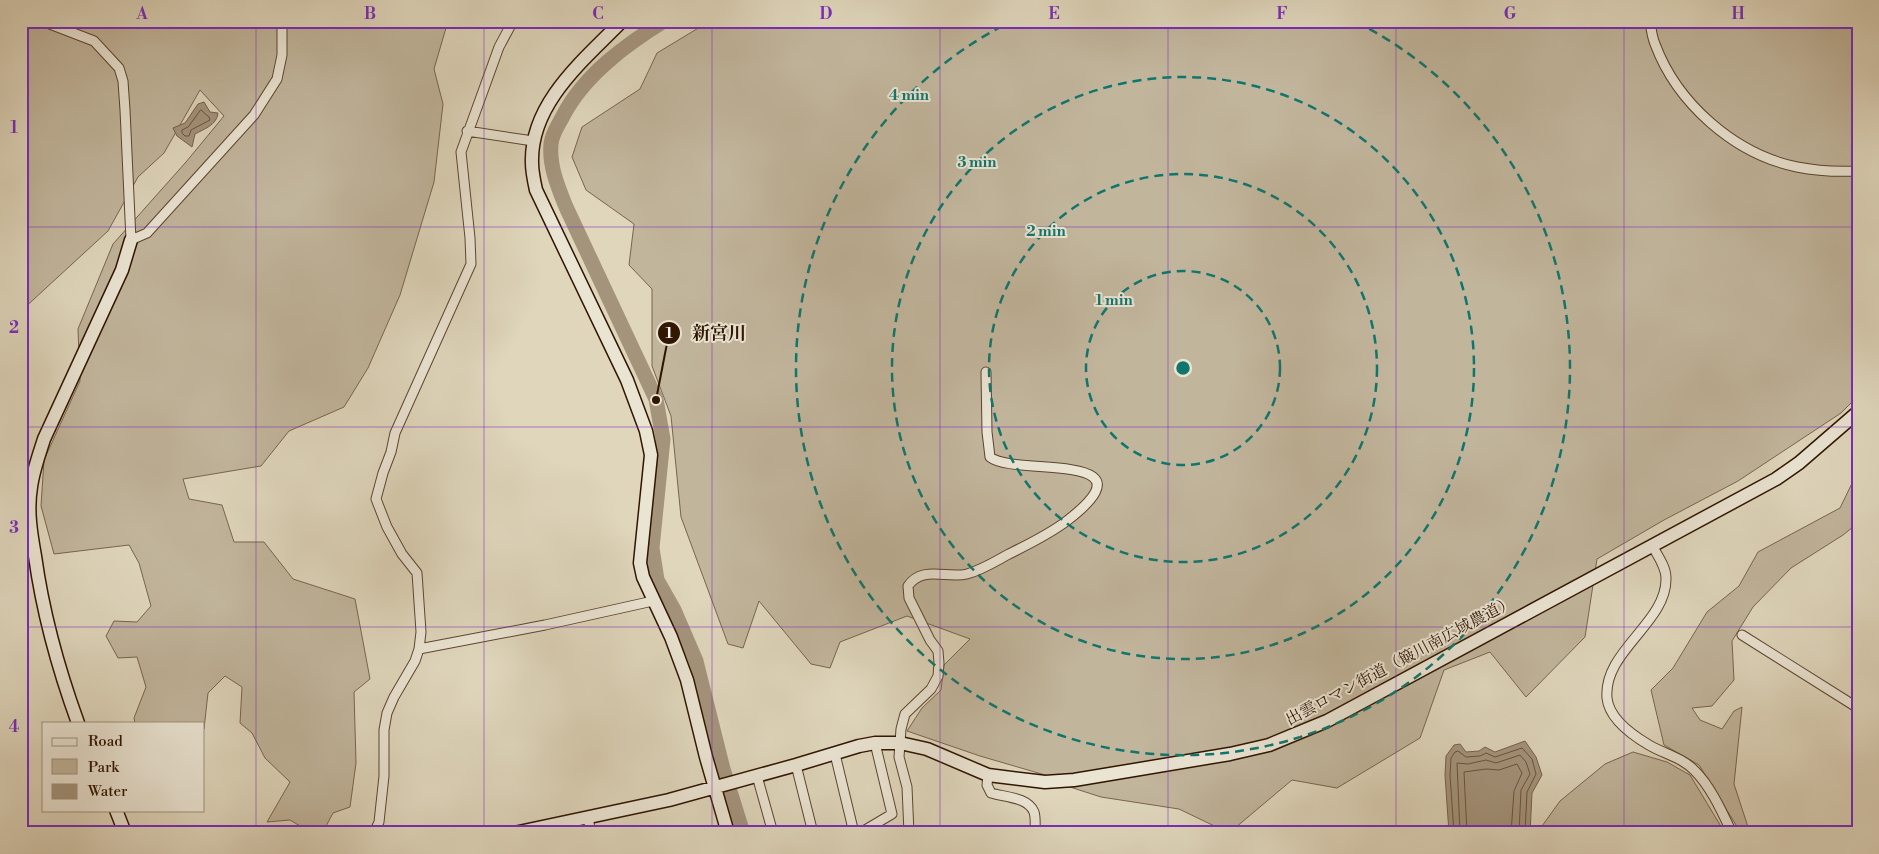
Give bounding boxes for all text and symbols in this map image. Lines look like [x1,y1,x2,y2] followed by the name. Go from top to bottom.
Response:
[135,4,148,24] text: A
[364,4,376,24] text: B
[592,4,604,24] text: C
[820,4,833,24] text: D
[1048,4,1060,24] text: E
[1276,4,1288,24] text: F
[1504,4,1517,24] text: G
[1731,4,1745,24] text: H
[889,86,930,105] text: 4 min
[10,118,18,138] text: 1
[957,153,997,172] text: 3 min
[1026,222,1066,241] text: 2 min
[1095,291,1133,310] text: 1 min
[657,316,756,349] callout: 新宮川
[9,318,19,338] text: 2
[692,322,746,345] text: 新宮川
[665,324,673,343] text: 1
[1174,359,1192,377] centre of rings
[9,518,19,538] text: 3
[1282,592,1518,730] street label: 出雲ロマン街道（簸川南広域農道）
[9,717,20,737] text: 4
[42,722,205,812] legend
[88,732,123,751] text: Road
[88,758,120,777] text: Park
[87,782,128,801] text: Water

